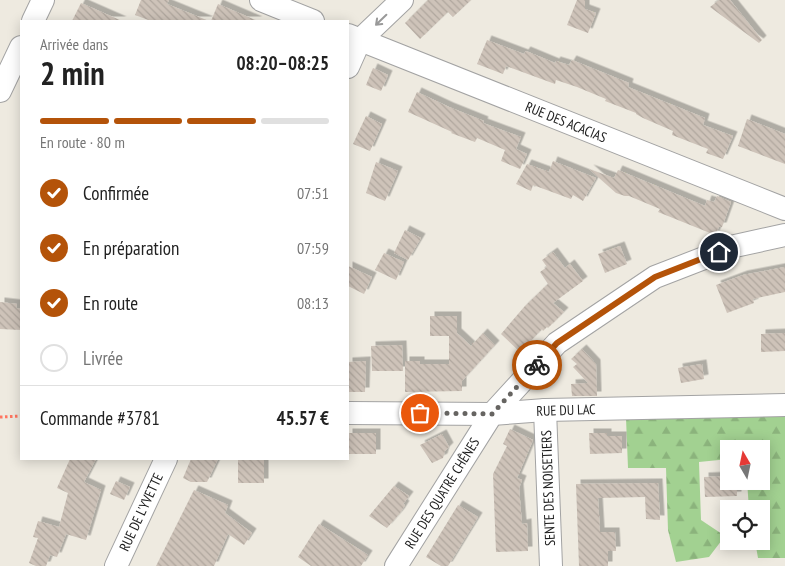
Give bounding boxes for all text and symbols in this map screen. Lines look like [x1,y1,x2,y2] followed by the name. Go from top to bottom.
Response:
[374,14,387,26] one-way arrow
[40,34,108,54] text: Arrivée dans
[236,51,329,75] text: 08:20–08:25
[40,52,105,94] text: 2 min
[523,98,609,146] street label: RUE DES ACACIAS
[40,132,125,152] text: En route · 80 m
[40,179,68,207] icon: check
[83,181,149,205] text: Confirmée
[297,183,329,203] text: 07:51
[698,231,740,273] pin
[40,234,68,262] icon: check
[83,236,179,260] text: En préparation
[297,238,329,258] text: 07:59
[705,238,733,266] icon: home
[40,289,68,317] icon: check
[83,291,138,315] text: En route
[297,293,329,313] text: 08:13
[512,340,562,390] courier
[83,346,123,370] text: Livrée
[523,351,551,379] icon: bike
[399,392,441,434] pin
[406,399,434,427] icon: bag
[536,400,597,420] street label: RUE DU LAC
[40,406,160,430] text: Commande #3781
[277,406,329,430] text: 45.57 €
[537,430,559,546] street label: SENTE DES NOISETIERS
[401,434,483,552] street label: RUE DES QUATRE CHÊNES
[720,440,770,490] north arrow
[720,440,770,550] map controls
[115,470,167,554] street label: RUE DE L'YVETTE
[720,500,770,550] button: locate

